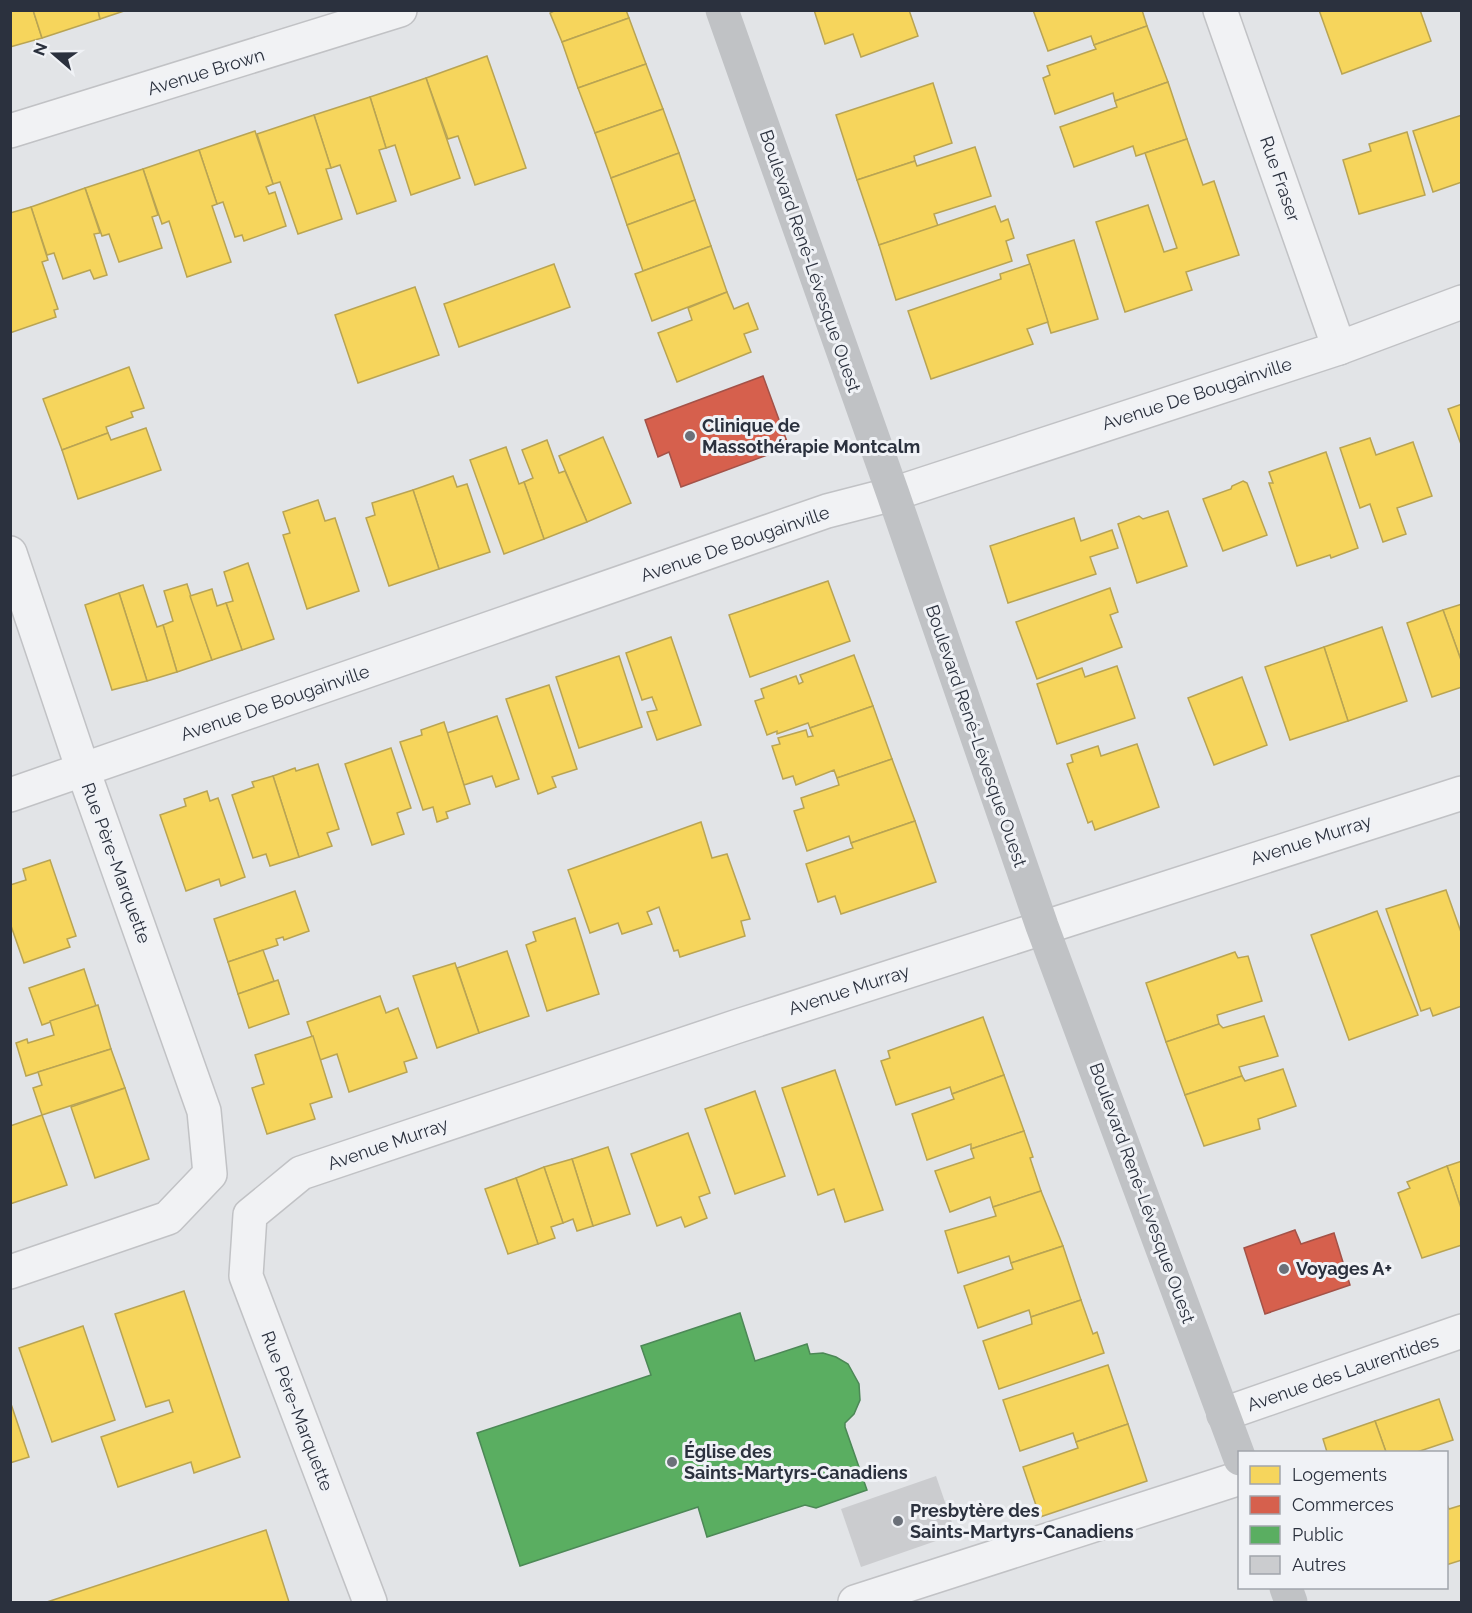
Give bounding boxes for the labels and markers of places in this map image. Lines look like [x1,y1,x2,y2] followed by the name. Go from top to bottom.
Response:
[702,415,920,457] place label: Clinique de Massothérapie Montcalm
[683,429,697,443] marker: Clinique de Massothérapie Montcalm
[1296,1258,1392,1279] place label: Voyages A+
[1277,1262,1291,1276] marker: Voyages A+
[684,1441,908,1483] place label: Église des Saints-Martyrs-Canadiens
[665,1455,679,1469] marker: Église des Saints-Martyrs-Canadiens
[910,1500,1134,1542] place label: Presbytère des Saints-Martyrs-Canadiens
[891,1514,905,1528] marker: Presbytère des Saints-Martyrs-Canadiens

